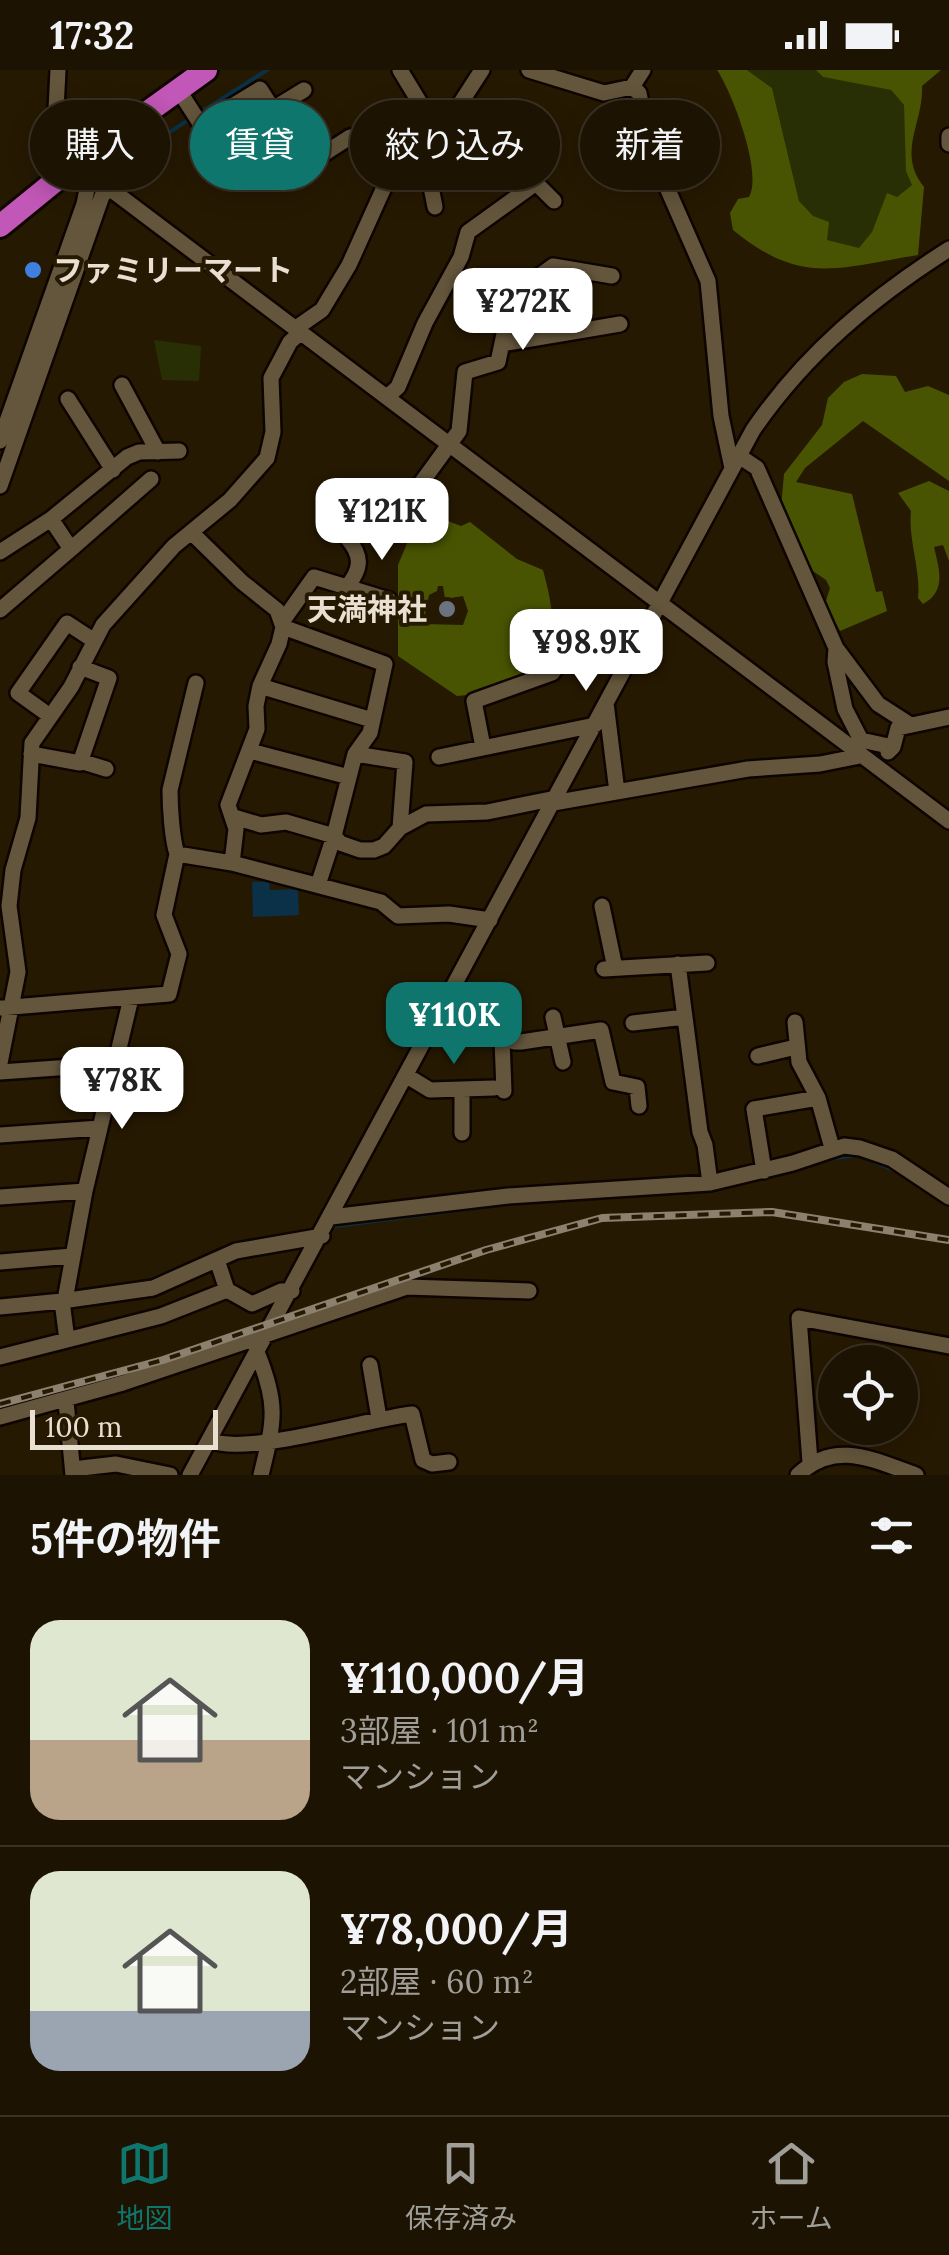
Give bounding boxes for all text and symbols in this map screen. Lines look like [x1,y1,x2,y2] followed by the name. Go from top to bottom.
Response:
[50,11,134,59] text: 17:32
[30,100,170,190] chip: 購入
[190,100,330,190] chip: 賃貸
[350,100,560,190] chip: 絞り込み
[580,100,720,190] chip: 新着
[53,251,293,289] place label: ファミリーマート
[22,259,44,281] marker: ファミリーマート
[453,268,593,353] pin: ¥272K
[475,280,571,321] text: ¥272K
[312,478,452,563] pin: ¥121K
[338,490,426,531] text: ¥121K
[307,590,427,628] place label: 天満神社
[436,598,458,620] marker: 天満神社
[505,609,667,694] pin: ¥98.9K
[532,621,640,662] text: ¥98.9K
[384,982,524,1067] pin: ¥110K
[408,994,500,1035] text: ¥110K
[63,1047,181,1132] pin: ¥78K
[82,1059,162,1100] text: ¥78K
[818,1345,918,1445] map controls
[818,1345,918,1445] button: locate
[30,1405,218,1450] scale bar
[45,1409,122,1445] text: 100 m
[864,1508,919,1563] icon: filters
[30,1512,221,1566] text: 5件の物件
[340,1651,589,1705] text: ¥110,000/月
[110,1660,230,1780] icon: home
[340,1710,539,1751] text: 3部屋 · 101 m²
[340,1756,500,1797] text: マンション
[340,1902,573,1956] text: ¥78,000/月
[110,1911,230,2031] icon: home
[340,1961,534,2002] text: 2部屋 · 60 m²
[340,2007,500,2048] text: マンション
[116,2136,172,2236] tab: 地図
[405,2136,517,2236] tab: 保存済み
[750,2136,833,2236] tab: ホーム

